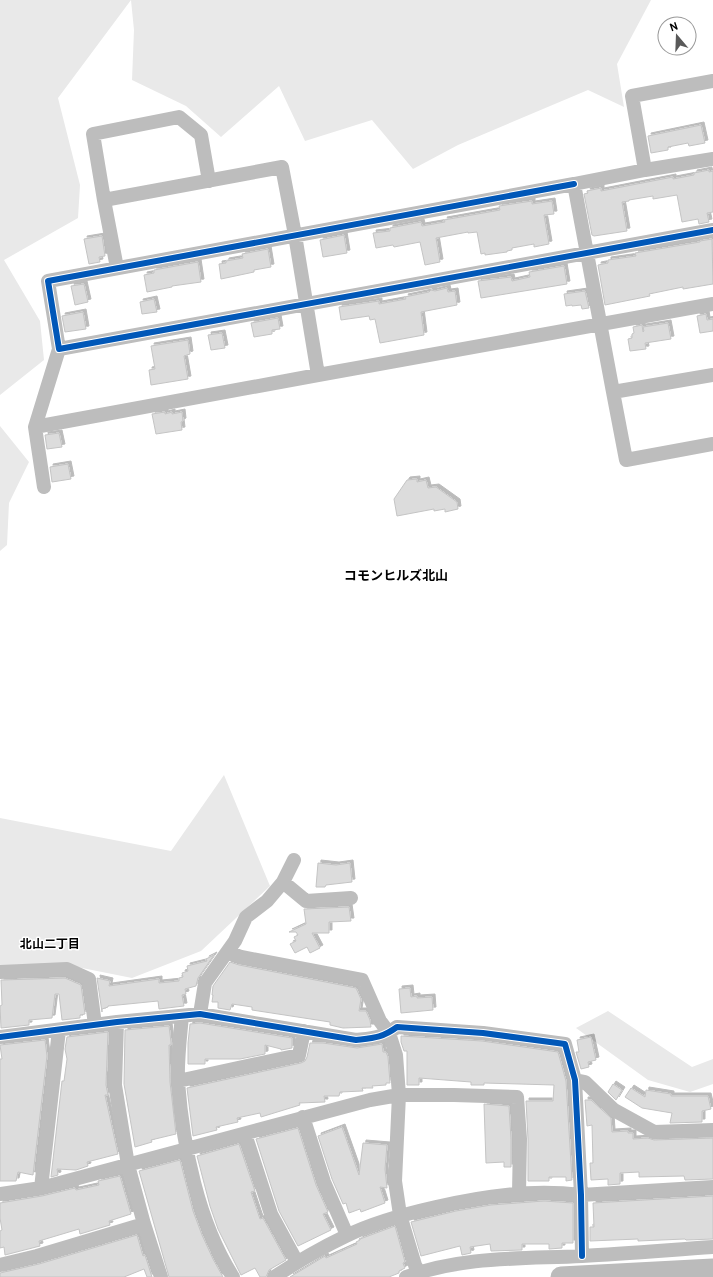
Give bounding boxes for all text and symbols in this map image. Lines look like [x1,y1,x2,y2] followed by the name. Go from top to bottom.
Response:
[657,16,697,56] north arrow
[668,20,680,35] text: N
[344,568,448,585] district label: コモンヒルズ北山
[20,937,80,953] district label: 北山二丁目

